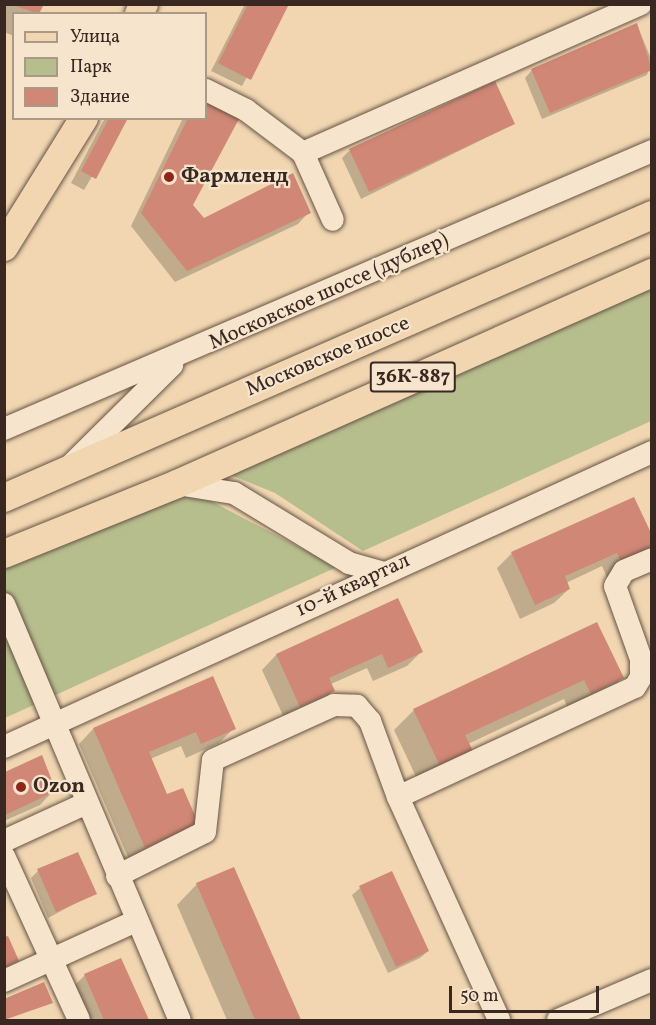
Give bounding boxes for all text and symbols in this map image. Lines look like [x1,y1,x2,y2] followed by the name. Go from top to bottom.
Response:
[12,12,207,120] legend
[70,25,120,50] text: Улица
[70,55,112,80] text: Парк
[70,85,130,110] text: Здание
[181,164,289,190] place label: Фармленд
[162,170,176,184] marker: Фармленд
[205,228,453,356] street label: Московское шоссе (дублер)
[242,311,414,403] street label: Московское шоссе
[370,360,456,394] road number: 36К-887
[292,549,414,623] street label: 10-й квартал
[33,774,85,800] place label: Ozon
[14,780,28,794] marker: Ozon
[452,974,602,1012] scale bar
[460,984,499,1009] text: 50 m

